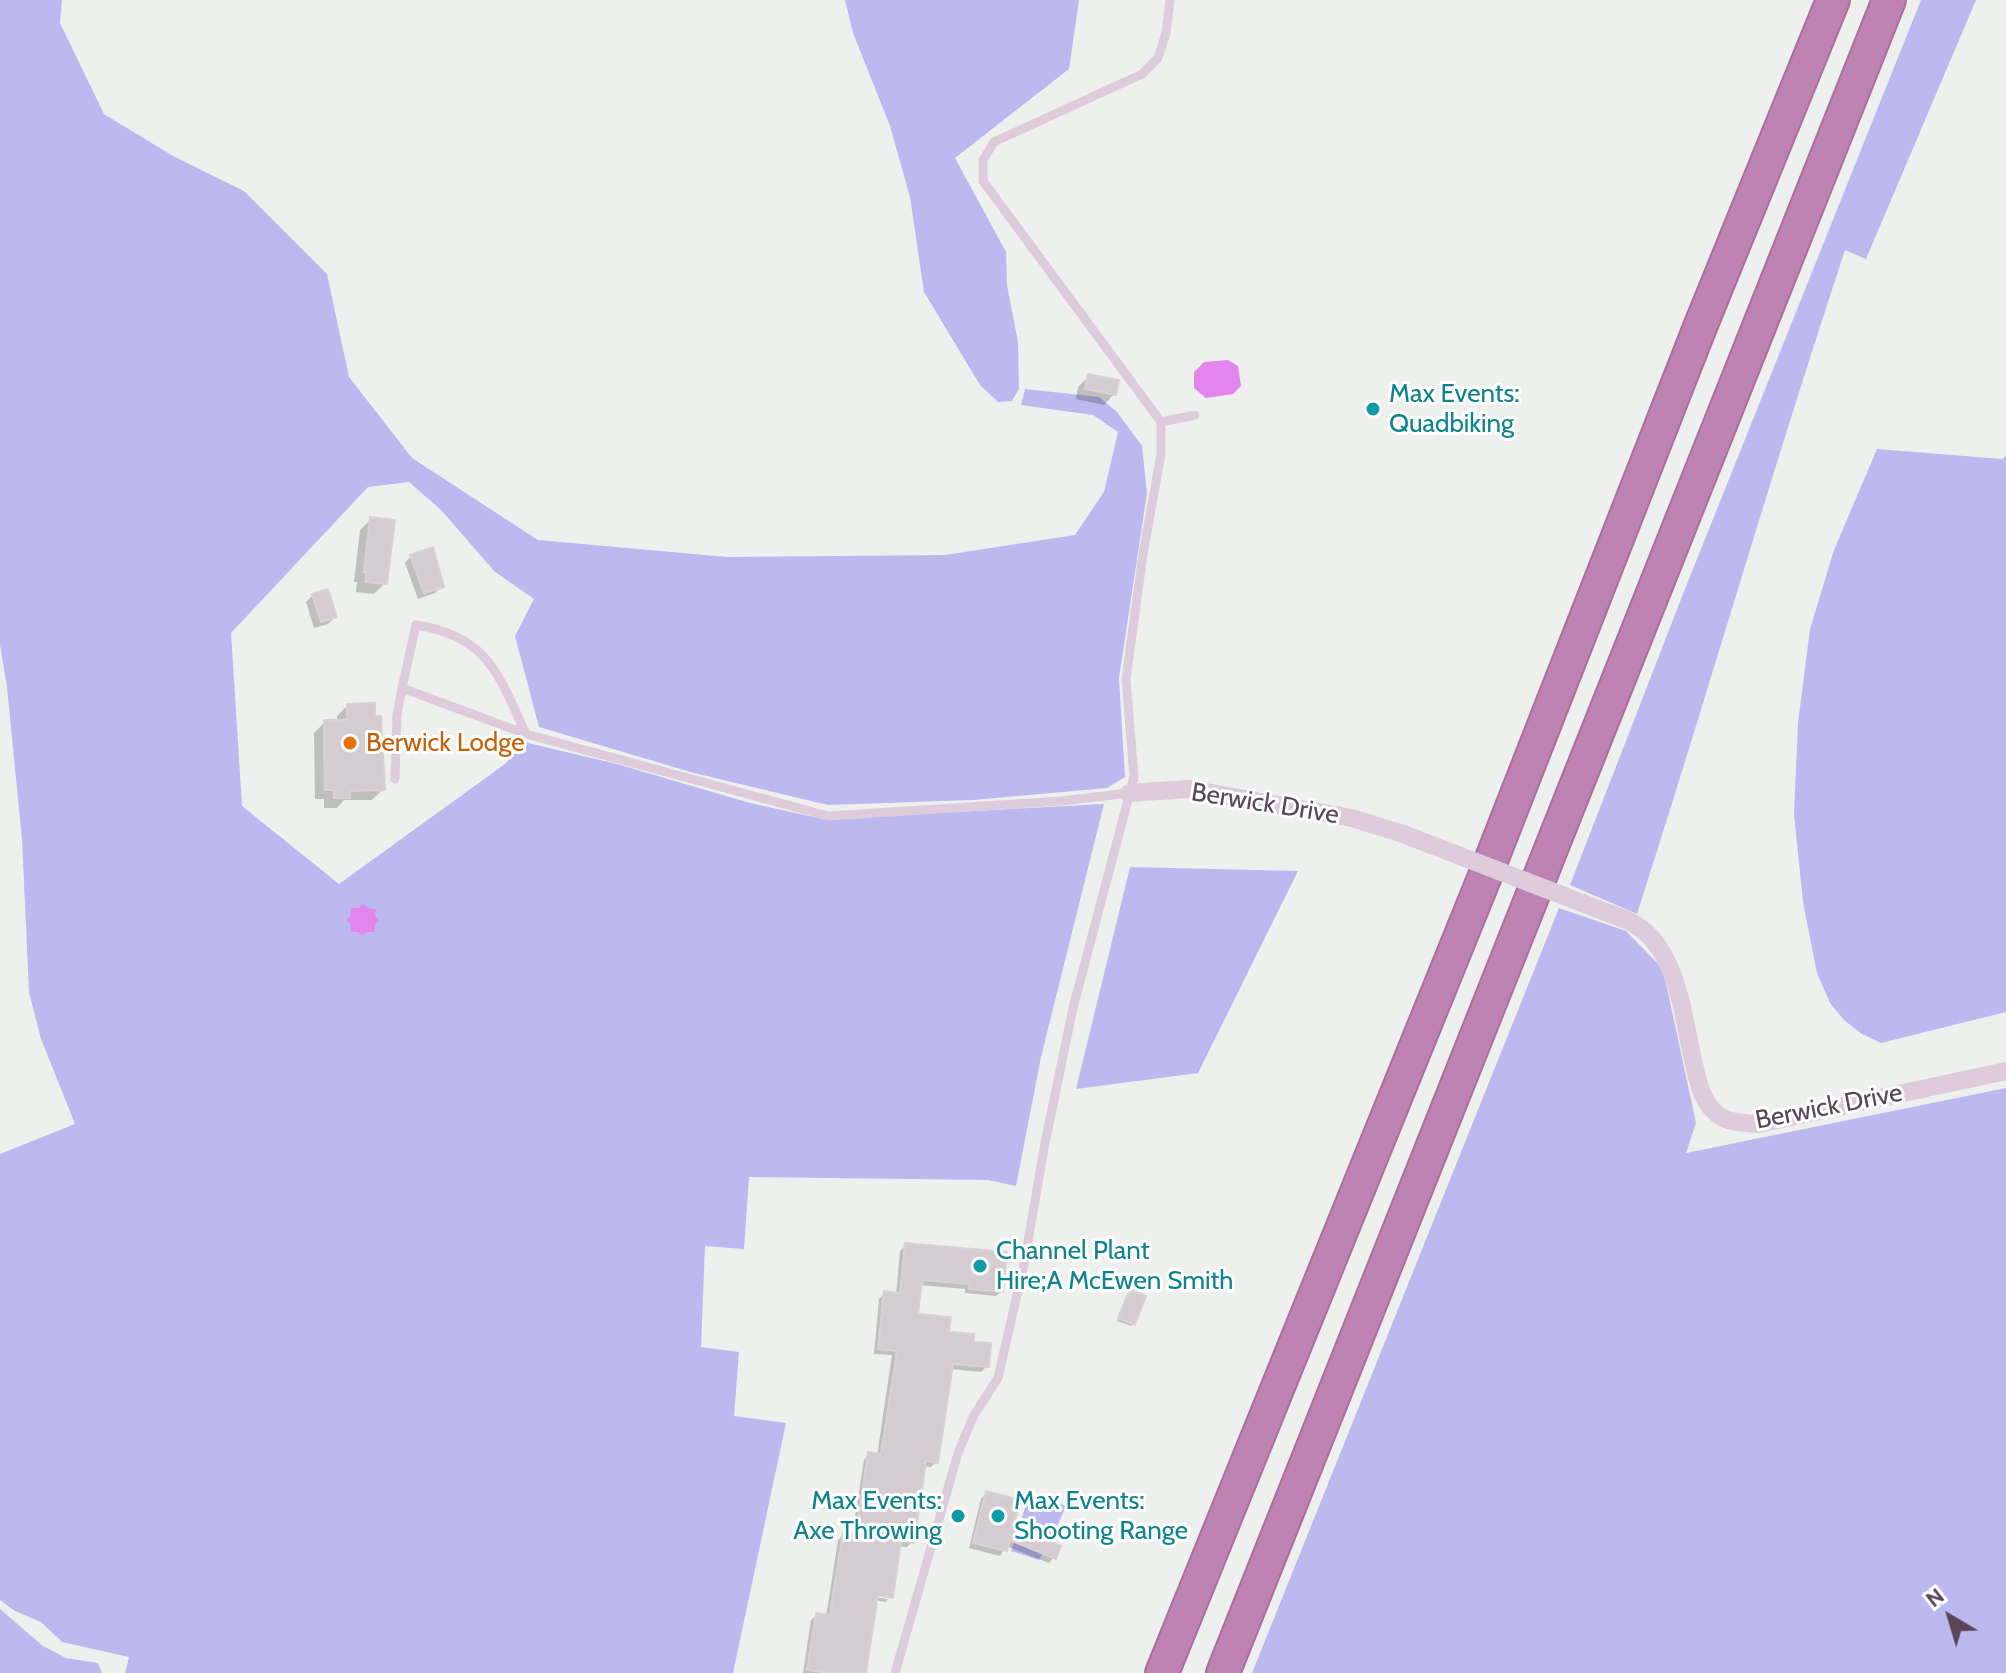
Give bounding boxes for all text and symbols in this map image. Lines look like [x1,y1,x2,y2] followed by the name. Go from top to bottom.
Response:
[1389,378,1520,440] place label: Max Events: Quadbiking
[1364,400,1382,418] marker: Max Events: Quadbiking
[366,727,524,759] place label: Berwick Lodge
[341,734,359,752] marker: Berwick Lodge
[1189,777,1341,831] street label: Berwick Drive
[1753,1077,1905,1137] street label: Berwick Drive
[996,1235,1233,1296] place label: Channel Plant Hire;A McEwen Smith
[971,1257,989,1275] marker: Channel Plant Hire;A McEwen Smith
[793,1485,942,1546] place label: Max Events: Axe Throwing
[1014,1485,1188,1546] place label: Max Events: Shooting Range
[949,1507,967,1525] marker: Max Events: Axe Throwing
[989,1507,1007,1525] marker: Max Events: Shooting Range
[1910,1577,1990,1657] north arrow
[1920,1582,1949,1613] text: N

